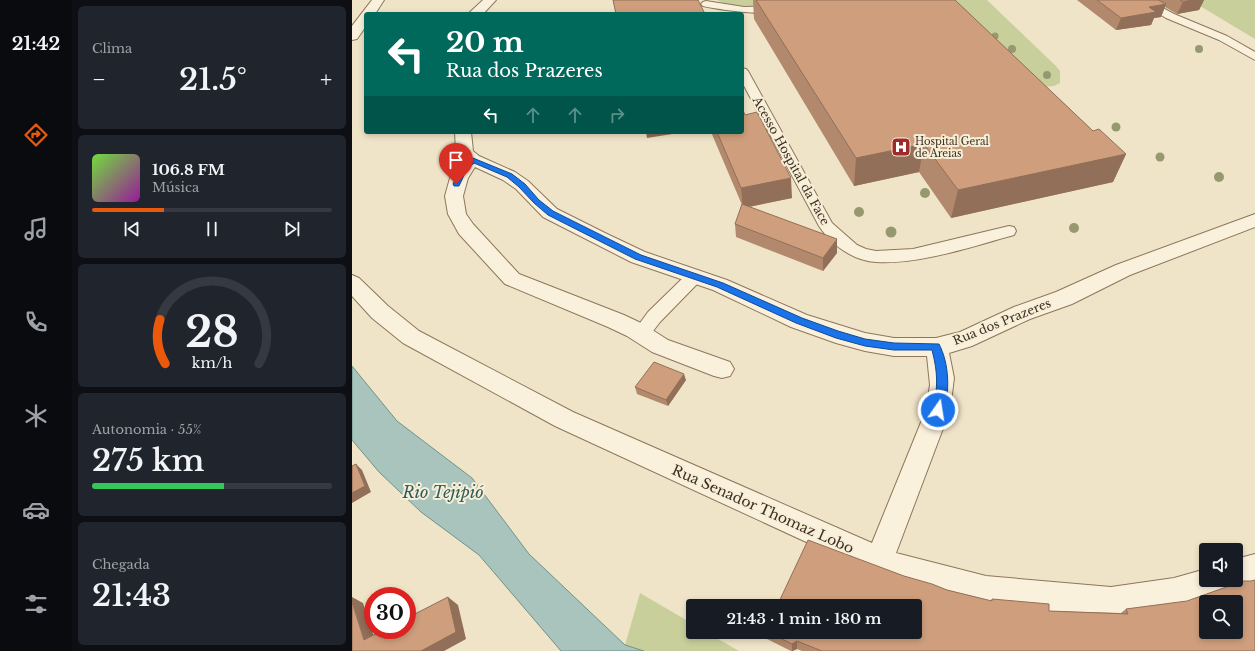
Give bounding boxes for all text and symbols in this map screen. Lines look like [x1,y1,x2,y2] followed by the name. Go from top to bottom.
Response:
[446,25,524,60] text: 20 m
[380,28,432,80] icon: left
[12,33,60,55] text: 21:42
[92,40,132,57] text: Clima
[446,60,603,82] text: Rua dos Prazeres
[179,61,247,98] text: 21.5°
[92,66,106,93] text: −
[320,66,332,93] text: +
[749,93,833,228] street label: Acesso Hospital da Face
[480,104,502,126] icon: left
[522,104,544,126] icon: ahead
[564,104,586,126] icon: ahead
[606,104,628,126] icon: right
[22,121,50,149] icon: directions
[915,135,989,160] place label: Hospital Geral de Areias
[890,136,912,158] hospital icon: Hospital Geral de Areias
[439,143,473,184] pin
[445,149,467,171] icon: arrive
[152,160,225,179] text: 106.8 FM
[152,179,199,196] text: Música
[22,215,50,243] icon: music
[121,218,143,240] icon: previous
[201,218,223,240] icon: pause
[281,218,303,240] icon: next
[951,295,1053,348] street label: Rua dos Prazeres
[185,306,239,357] text: 28
[22,308,50,336] icon: phone
[192,353,232,371] text: km/h
[917,389,959,431] position arrow
[22,402,50,430] icon: climate
[92,421,202,438] text: Autonomia · 55%
[92,442,204,479] text: 275 km
[669,461,857,557] street label: Rua Senador Thomaz Lobo
[401,482,484,502] water label: Rio Tejipió
[22,496,50,524] icon: car
[1199,543,1243,639] map controls
[1199,543,1243,587] button: sound
[92,556,150,573] text: Chegada
[92,577,171,614] text: 21:43
[364,587,416,639] speed limit sign: 30
[22,590,50,618] icon: filters
[1199,595,1243,639] button: search
[726,609,882,628] text: 21:43 · 1 min · 180 m

